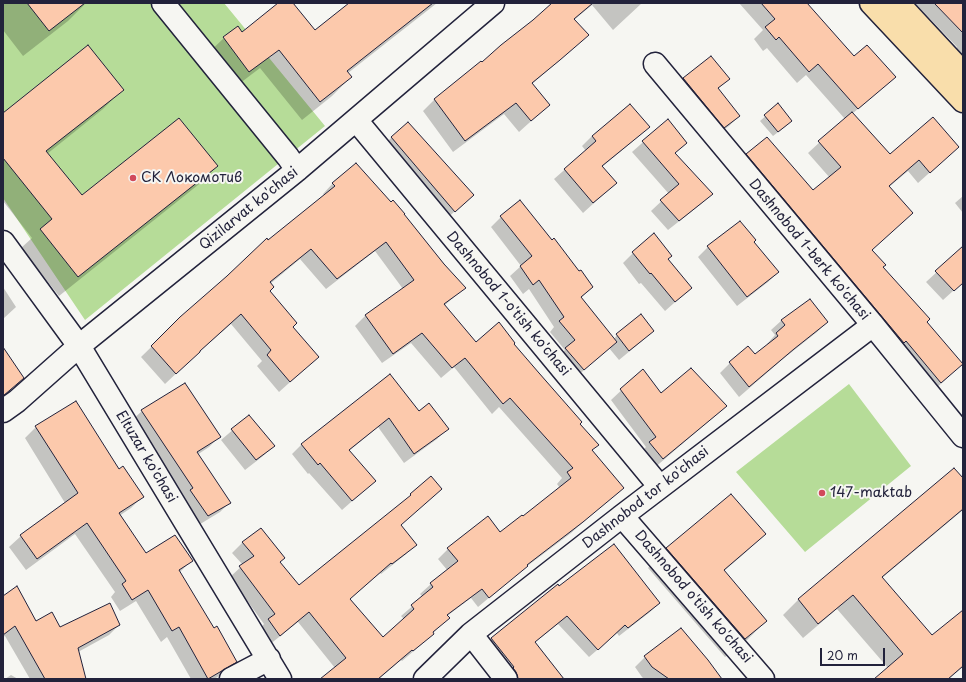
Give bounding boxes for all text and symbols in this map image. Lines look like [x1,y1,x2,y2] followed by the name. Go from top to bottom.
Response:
[196,164,302,254] street label: Qizilarvat ko'chasi
[141,170,242,186] place label: СК Локомотив
[128,173,138,183] marker: СК Локомотив
[745,176,873,324] street label: Dashnobod 1-berk ko'chasi
[443,228,573,380] street label: Dashnobod 1-o'tish ko'chasi
[112,408,180,506] street label: Eltuzar ko'chasi
[579,443,713,553] street label: Dashnobod tor ko'chasi
[830,485,912,501] place label: 147-maktab
[817,488,827,498] marker: 147-maktab
[631,527,755,667] street label: Dashnobod o'tish ko'chasi
[822,640,887,666] scale bar
[827,646,858,664] text: 20 m

